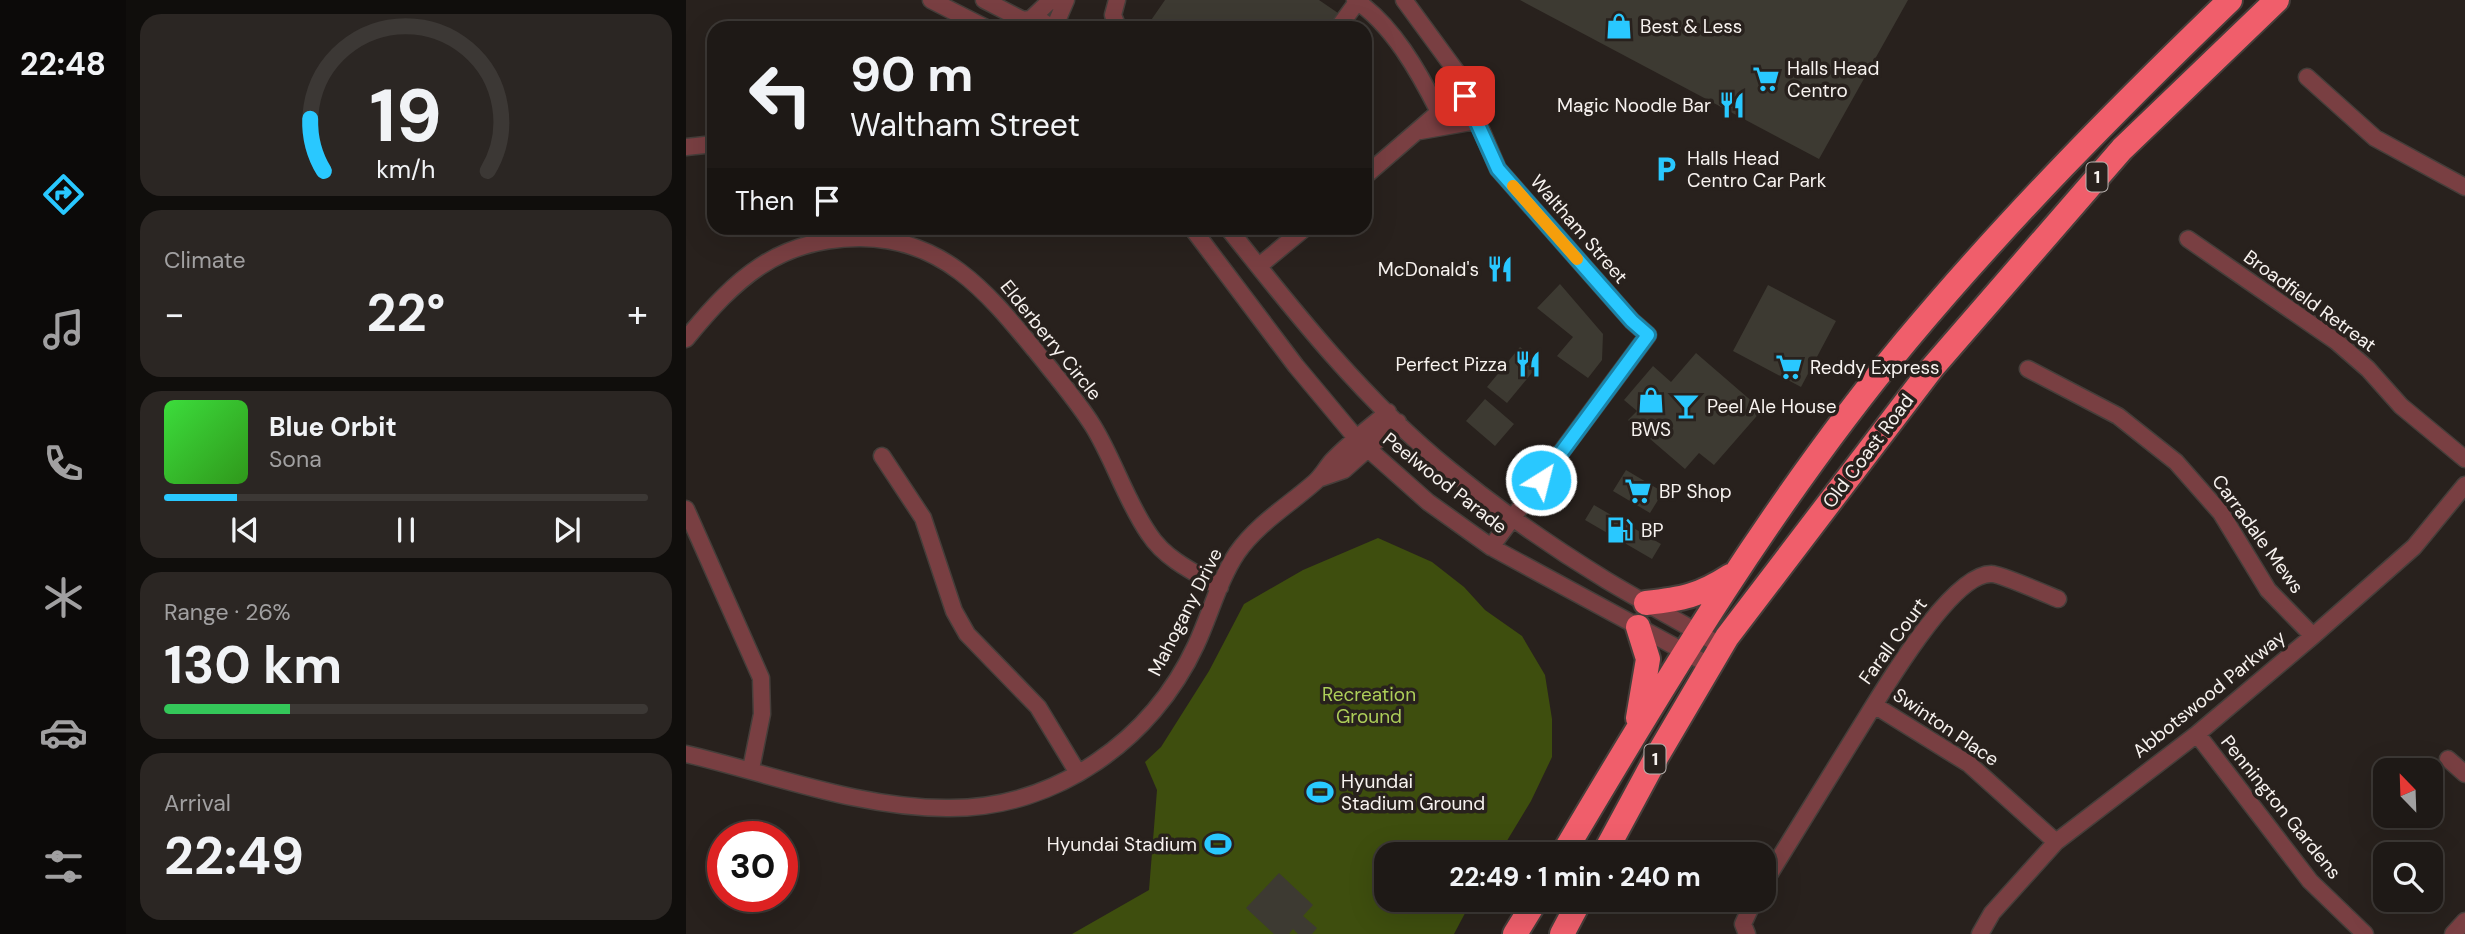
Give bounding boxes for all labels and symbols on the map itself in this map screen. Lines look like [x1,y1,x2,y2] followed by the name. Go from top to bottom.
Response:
[1604,11,1634,41] shop icon: Best & Less
[1640,14,1742,39] place label: Best & Less
[1787,56,1879,103] place label: Halls Head Centro
[1751,64,1781,94] supermarket icon: Halls Head Centro
[1435,66,1495,126] pin
[1717,90,1747,120] restaurant icon: Magic Noodle Bar
[1557,93,1711,118] place label: Magic Noodle Bar
[1687,146,1827,193] place label: Halls Head Centro Car Park
[1651,154,1681,184] parking icon: Halls Head Centro Car Park
[2086,162,2108,192] road number: 1
[1525,169,1633,289] street label: Waltham Street
[2239,244,2381,358] street label: Broadfield Retreat
[1485,254,1515,284] restaurant icon: McDonald's
[1378,257,1479,282] place label: McDonald's
[995,275,1107,405] street label: Elderberry Circle
[1513,349,1543,379] restaurant icon: Perfect Pizza
[1395,352,1507,377] place label: Perfect Pizza
[1774,352,1804,382] supermarket icon: Reddy Express
[1810,355,1940,380] place label: Reddy Express
[1636,385,1666,415] shop icon: BWS
[1817,389,1919,513] street label: Old Coast Road
[1671,391,1701,421] bar icon: Peel Ale House
[1707,394,1836,419] place label: Peel Ale House
[1631,417,1671,442] place label: BWS
[1378,427,1512,539] street label: Peelwood Parade
[1504,443,1578,517] position arrow
[2206,470,2310,598] street label: Carradale Mews
[1623,476,1653,506] supermarket icon: BP Shop
[1659,479,1732,504] place label: BP Shop
[1605,515,1635,545] fuel station icon: BP
[1641,518,1663,543] place label: BP
[1142,544,1228,680] street label: Mahogany Drive
[1853,593,1933,689] street label: Farall Court
[2127,624,2291,763] street label: Abbotswood Parkway
[1322,682,1416,729] park label: Recreation Ground
[1888,682,2004,772] street label: Swinton Place
[2215,730,2347,884] street label: Pennington Gardens
[1644,744,1665,774] road number: 1
[2373,758,2443,828] north arrow
[1341,769,1485,816] place label: Hyundai Stadium Ground
[1305,777,1335,807] sports icon: Hyundai Stadium Ground
[707,821,798,912] speed limit sign: 30
[1203,829,1233,859] sports icon: Hyundai Stadium
[1047,832,1197,857] place label: Hyundai Stadium

